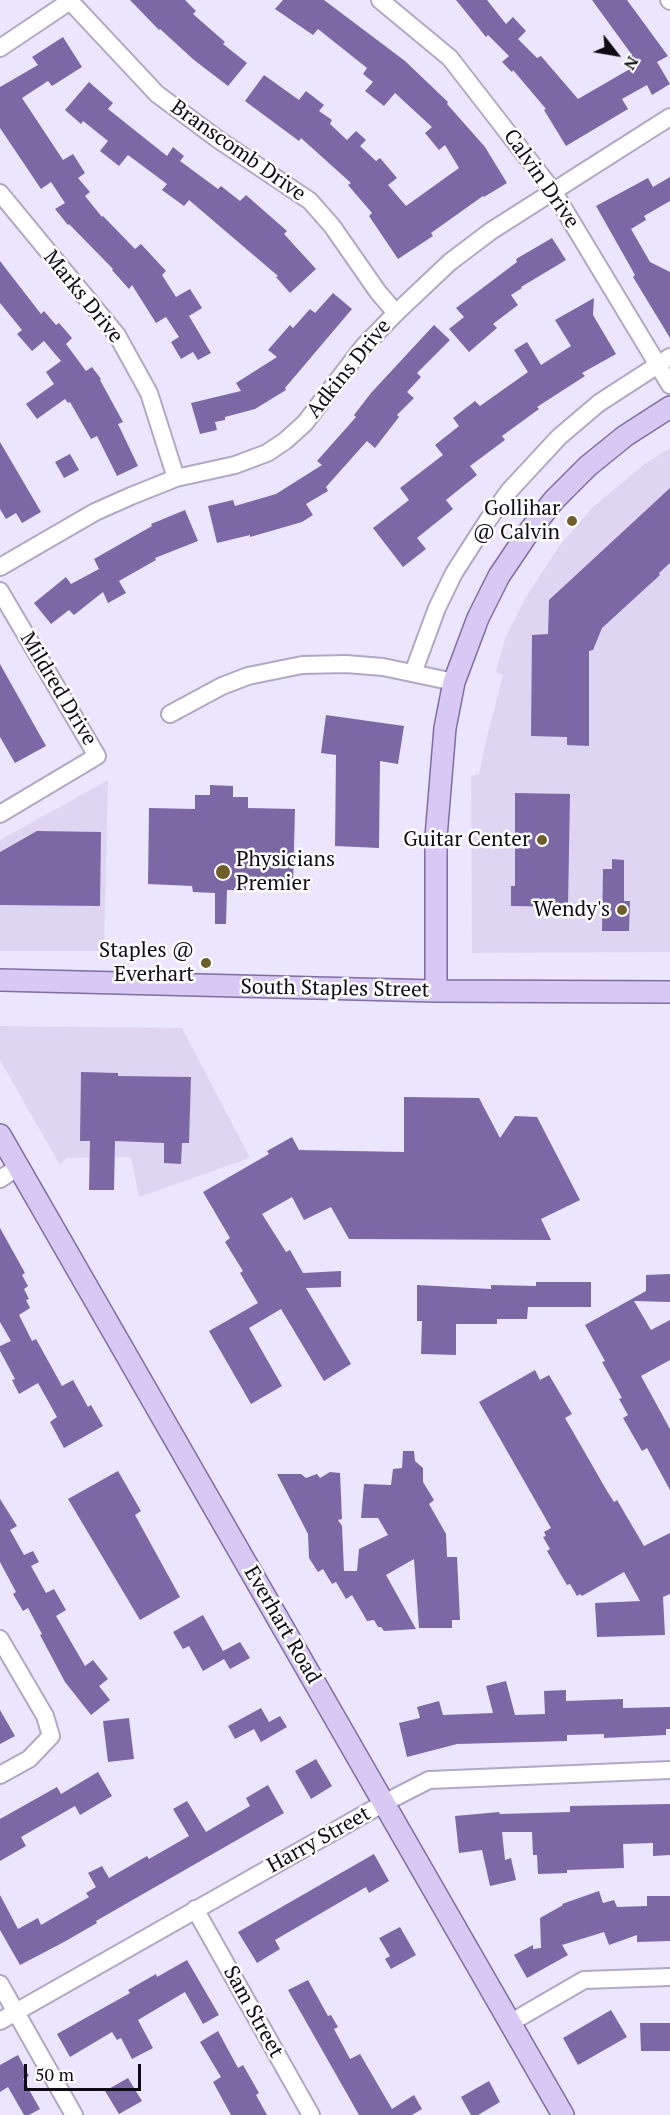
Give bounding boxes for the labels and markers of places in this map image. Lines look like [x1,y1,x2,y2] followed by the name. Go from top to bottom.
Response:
[473,496,560,546] place label: Gollihar @ Calvin
[565,514,579,528] marker: Gollihar @ Calvin
[403,827,530,853] place label: Guitar Center
[535,833,549,847] marker: Guitar Center
[236,847,335,897] place label: Physicians Premier
[214,863,232,881] marker: Physicians Premier
[533,897,610,923] place label: Wendy's
[615,903,629,917] marker: Wendy's
[99,938,194,988] place label: Staples @ Everhart
[199,956,213,970] marker: Staples @ Everhart

